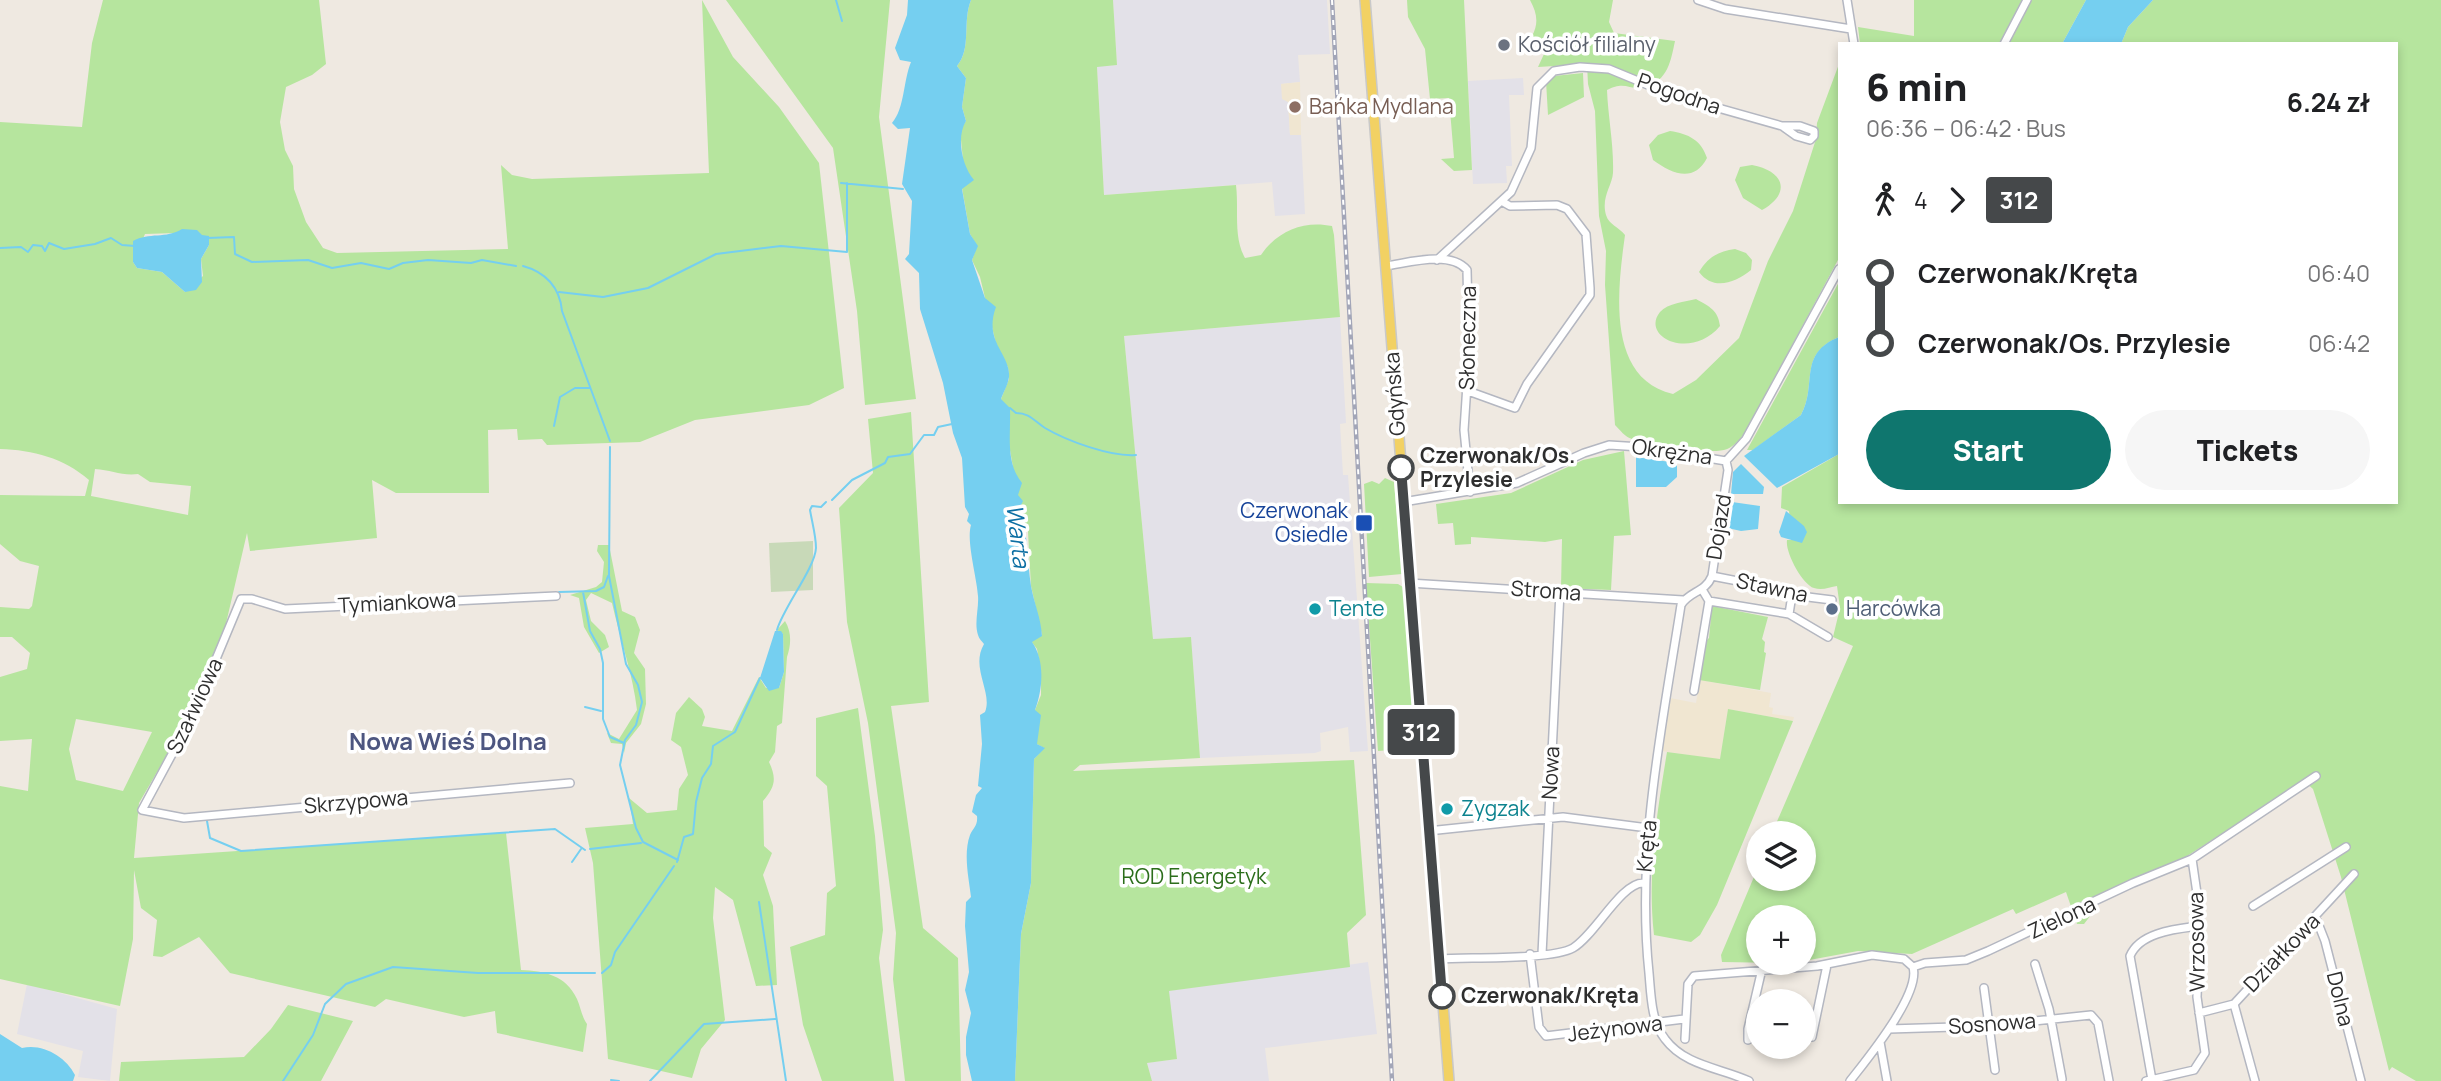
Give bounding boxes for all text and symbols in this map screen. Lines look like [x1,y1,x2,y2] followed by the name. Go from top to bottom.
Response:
[1518,30,1656,58] place label: Kościół filialny
[1496,37,1512,53] marker: Kościół filialny
[1866,60,1967,112] text: 6 min
[1634,66,1725,120] street label: Pogodna
[2287,84,2370,120] text: 6.24 zł
[1309,92,1454,120] place label: Bańka Mydlana
[1287,99,1303,115] marker: Bańka Mydlana
[1866,112,2066,144] text: 06:36 – 06:42 · Bus
[1866,181,1904,219] icon: walk
[1938,181,1976,219] icon: forward
[2000,183,2038,216] text: 312
[1914,184,1928,216] text: 4
[1918,255,2138,291] text: Czerwonak/Kręta
[2307,257,2370,289] text: 06:40
[1452,286,1482,390] street label: Słoneczna
[1918,325,2231,361] text: Czerwonak/Os. Przylesie
[2308,327,2370,359] text: 06:42
[1377,351,1411,437] street label: Gdyńska
[1866,410,2111,490] button: Start
[2125,410,2370,490] button: Tickets
[1630,432,1714,470] street label: Okrężna
[1420,441,1575,493] place label: Czerwonak/Os. Przylesie
[1388,455,1414,481] marker: Czerwonak/Os. Przylesie
[1699,492,1737,562] street label: Dojazd
[1240,496,1349,548] place label: Czerwonak Osiedle
[999,502,1039,571] water label: Warta
[1354,513,1374,533] marker: Czerwonak Osiedle
[1734,566,1811,608] street label: Stawna
[1510,574,1582,606] street label: Stroma
[337,585,457,619] street label: Tymiankowa
[1329,594,1385,622] place label: Tente
[1846,594,1941,622] place label: Harcówka
[1307,601,1323,617] marker: Tente
[1824,601,1840,617] marker: Harcówka
[160,653,229,758] street label: Szałwiowa
[1381,709,1461,755] line badge: 312
[1402,715,1440,748] text: 312
[349,724,547,757] district label: Nowa Wieś Dolna
[1535,745,1565,800] street label: Nowa
[303,783,409,819] street label: Skrzypowa
[1461,794,1530,822] place label: Zygzak
[1439,801,1455,817] marker: Zygzak
[1629,818,1663,873] street label: Kręta
[1746,821,1816,1059] map controls
[1746,821,1816,891] button: layers
[1122,862,1267,890] park label: ROD Energetyk
[2023,889,2100,945] street label: Zielona
[2181,892,2211,992] street label: Wrzosowa
[1746,905,1816,975] button: +
[2237,907,2326,998] street label: Działkowa
[2321,968,2361,1029] street label: Dolna
[1461,981,1639,1009] place label: Czerwonak/Kręta
[1429,983,1455,1009] marker: Czerwonak/Kręta
[1746,989,1816,1059] button: −
[1947,1006,2037,1040] street label: Sosnowa
[1566,1008,1664,1048] street label: Jeżynowa

